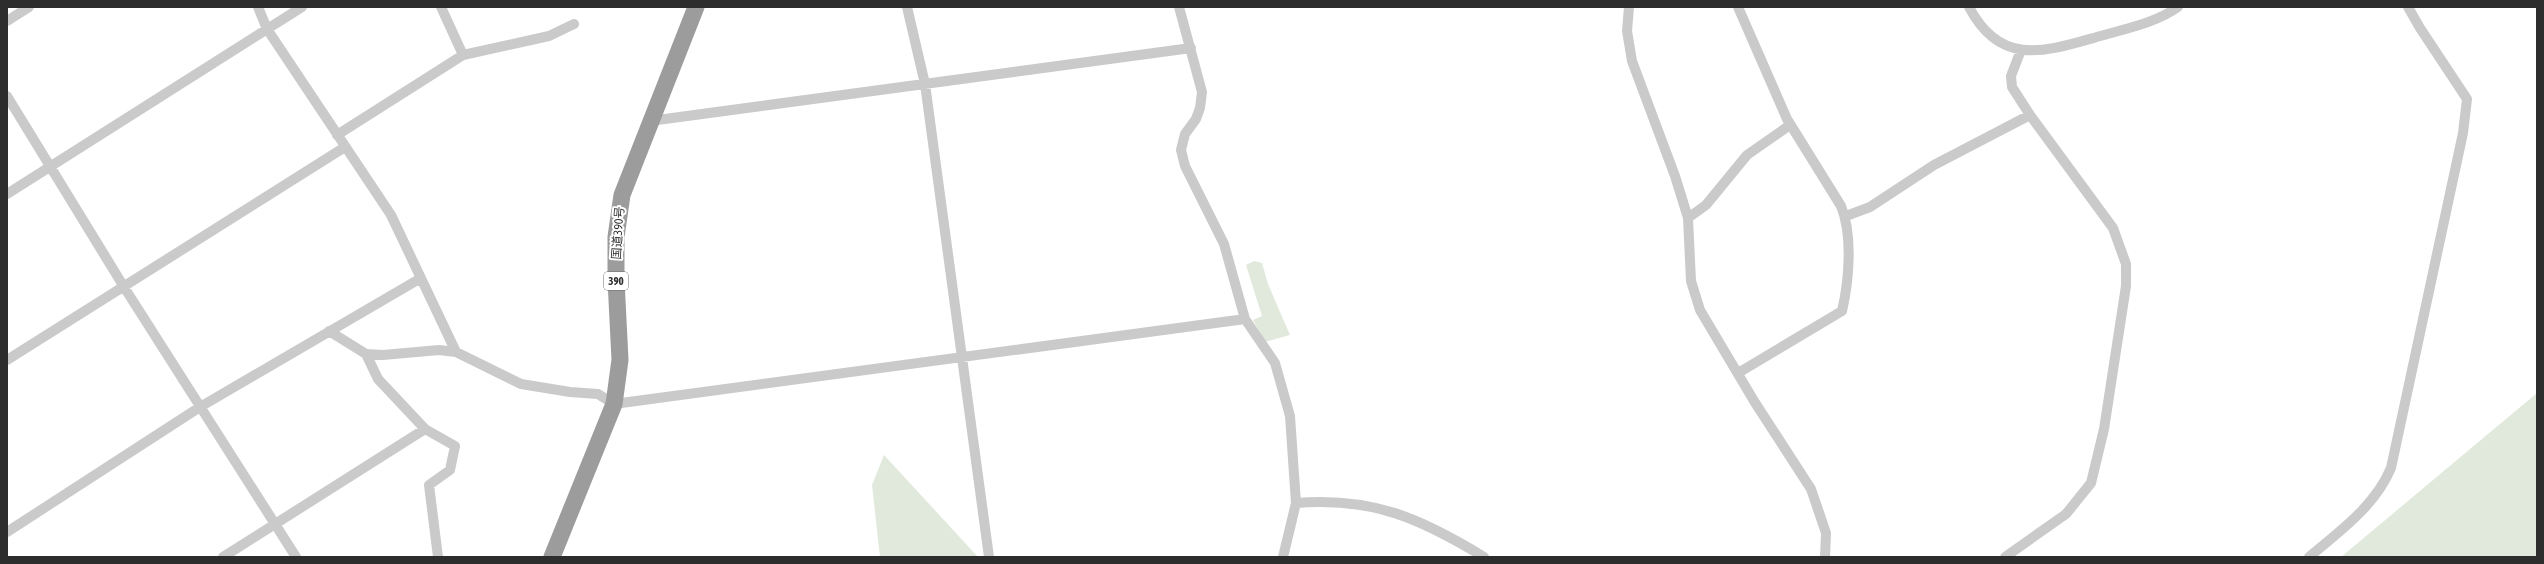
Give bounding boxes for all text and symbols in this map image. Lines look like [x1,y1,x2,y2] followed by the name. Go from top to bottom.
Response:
[609,206,627,260] street label: 国道390号
[604,272,628,290] road number: 390

